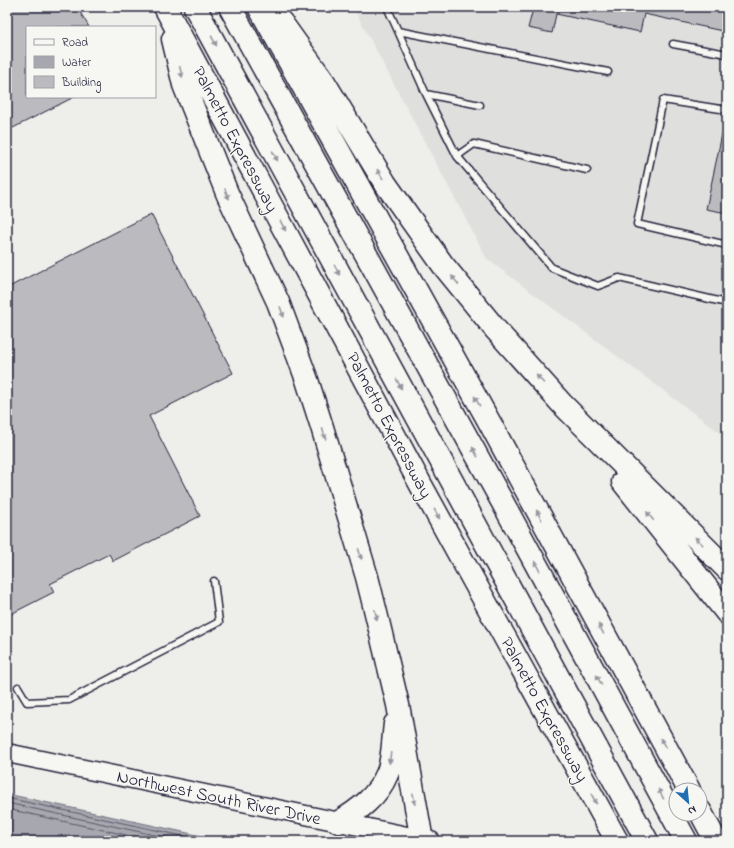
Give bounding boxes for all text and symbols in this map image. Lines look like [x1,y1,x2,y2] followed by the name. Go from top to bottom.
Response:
[26,26,156,98] legend
[62,34,88,52] text: Road
[210,35,217,47] one-way arrow
[62,54,91,72] text: Water
[185,62,284,218] street label: Palmetto Expressway
[179,66,185,78] one-way arrow
[61,74,101,93] text: Building
[272,150,279,161] one-way arrow
[376,168,383,180] one-way arrow
[224,188,230,199] one-way arrow
[280,220,286,232] one-way arrow
[334,264,341,276] one-way arrow
[451,275,460,285] one-way arrow
[279,306,285,318] one-way arrow
[339,348,438,504] street label: Palmetto Expressway
[535,374,544,384] one-way arrow
[396,378,403,390] one-way arrow
[474,395,481,407] one-way arrow
[321,429,327,441] one-way arrow
[471,446,478,458] one-way arrow
[434,508,440,519] one-way arrow
[536,509,543,521] one-way arrow
[646,511,655,522] one-way arrow
[694,536,704,546] one-way arrow
[357,548,363,560] one-way arrow
[534,560,541,572] one-way arrow
[374,609,380,622] one-way arrow
[598,623,605,635] one-way arrow
[493,633,594,787] street label: Palmetto Expressway
[596,674,603,686] one-way arrow
[660,738,667,749] one-way arrow
[387,752,393,764] one-way arrow
[114,765,324,833] street label: Northwest South River Drive
[668,782,708,822] north arrow
[658,789,664,800] one-way arrow
[411,793,417,805] one-way arrow
[591,793,598,805] one-way arrow
[685,801,699,819] text: N

